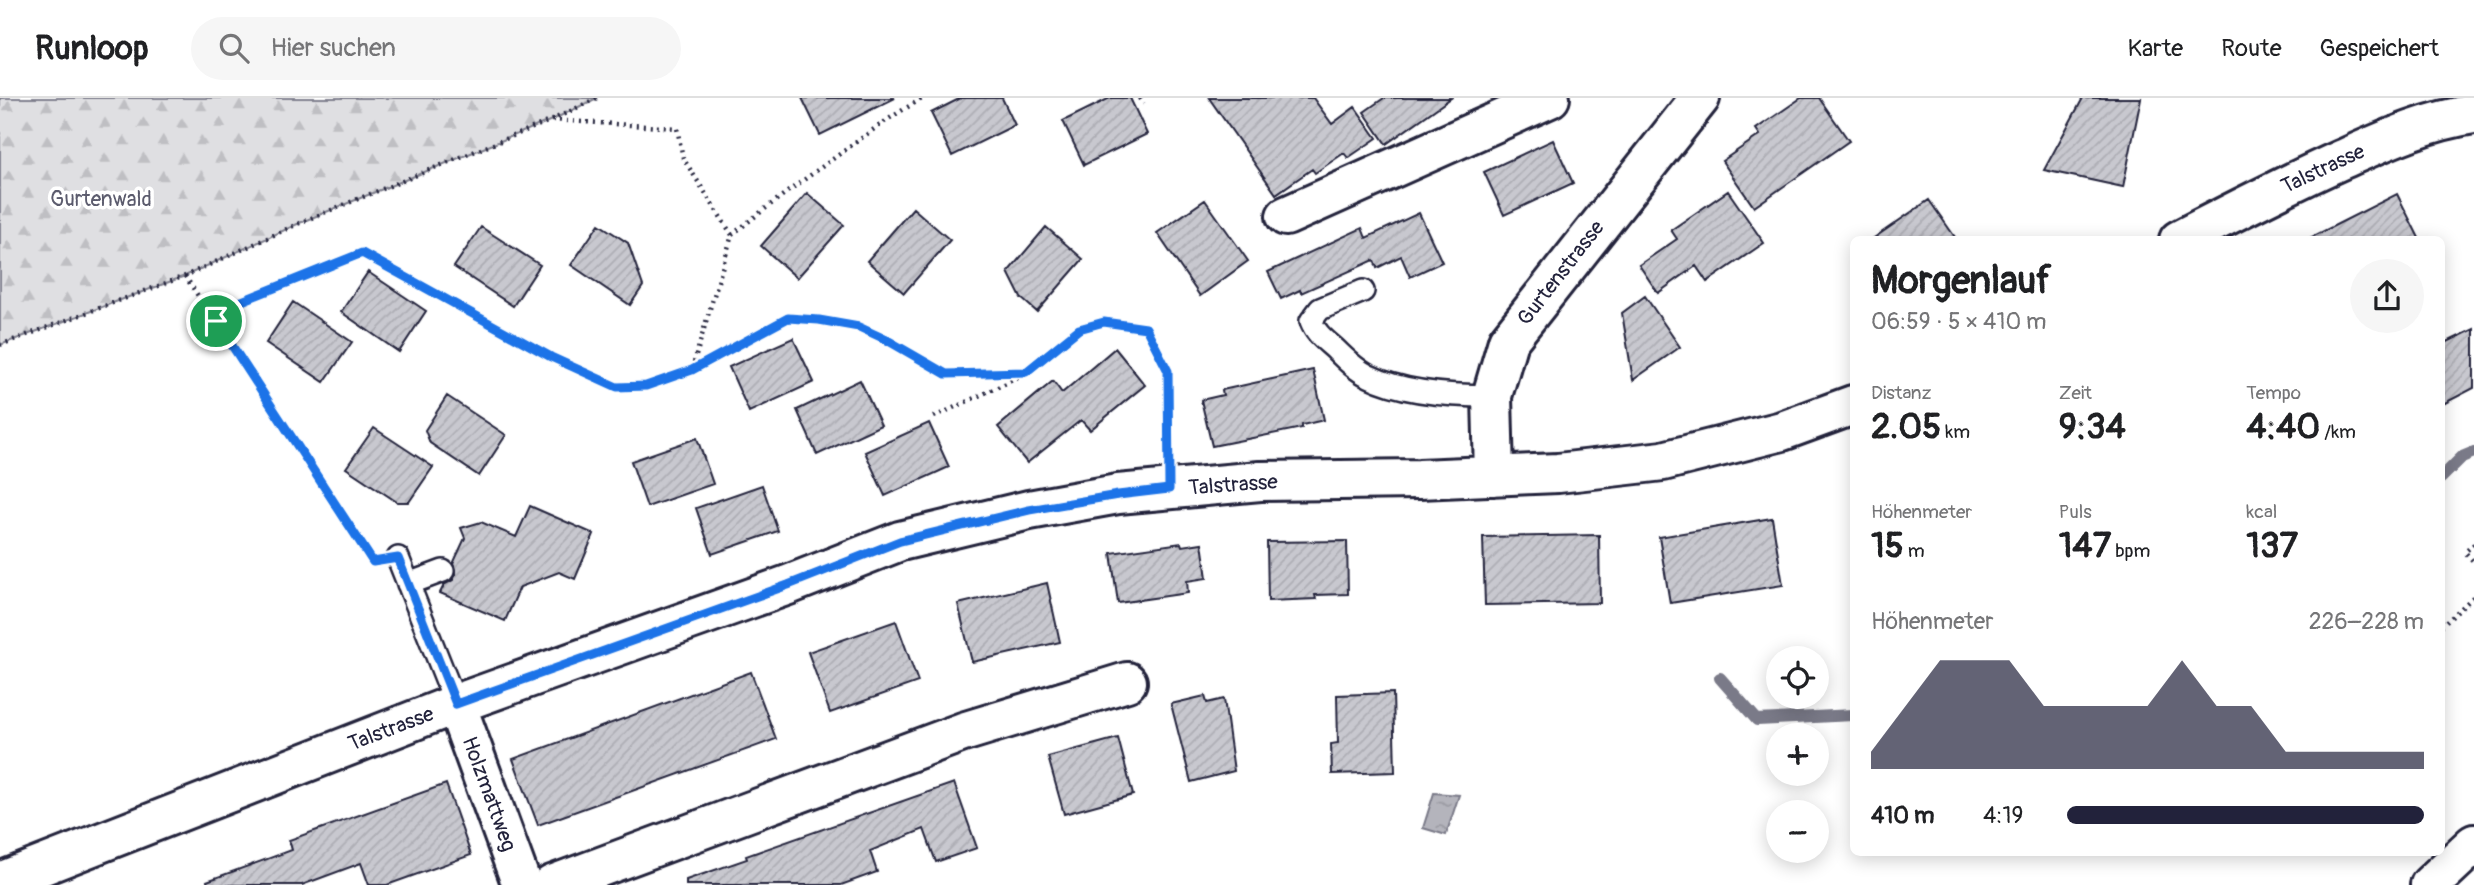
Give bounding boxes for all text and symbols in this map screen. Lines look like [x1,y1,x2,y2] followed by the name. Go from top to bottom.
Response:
[191,17,681,80] search box
[35,28,149,69] text: Runloop
[215,29,253,67] icon: search
[271,32,396,64] text: Hier suchen
[2127,34,2183,63] text: Karte
[2221,34,2282,63] text: Route
[2320,34,2439,63] text: Gespeichert
[2277,138,2370,200] street label: Talstrasse
[50,186,152,213] park label: Gurtenwald
[1512,215,1611,331] street label: Gurtenstrasse
[1871,257,2051,305] text: Morgenlauf
[2350,259,2424,333] button: share
[186,291,246,351] pin
[197,302,235,340] icon: arrive
[1871,307,2047,336] text: 06:59 · 5 × 410 m
[1871,381,1931,405] text: Distanz
[2059,381,2092,405] text: Zeit
[2246,381,2301,405] text: Tempo
[1871,405,1941,449] text: 2.05
[2059,405,2126,449] text: 9:34
[2246,405,2320,449] text: 4:40
[1941,420,1970,444] text: km
[2320,420,2356,444] text: /km
[1187,468,1279,502] street label: Talstrasse
[1871,500,1972,524] text: Höhenmeter
[2059,500,2092,524] text: Puls
[2246,500,2277,524] text: kcal
[1871,524,1904,568] text: 15
[2059,524,2111,568] text: 147
[2246,524,2298,568] text: 137
[1904,539,1925,563] text: m
[2111,539,2150,563] text: bpm
[1871,607,1993,636] text: Höhenmeter
[2309,607,2424,636] text: 226–228 m
[1766,646,1829,863] map controls
[1766,646,1829,709] button: locate
[344,700,438,758] street label: Talstrasse
[1766,723,1829,786] button: +
[456,733,522,855] street label: Holzmattweg
[1766,800,1829,863] button: −
[1871,801,1934,830] text: 410 m
[1983,801,2023,830] text: 4:19

